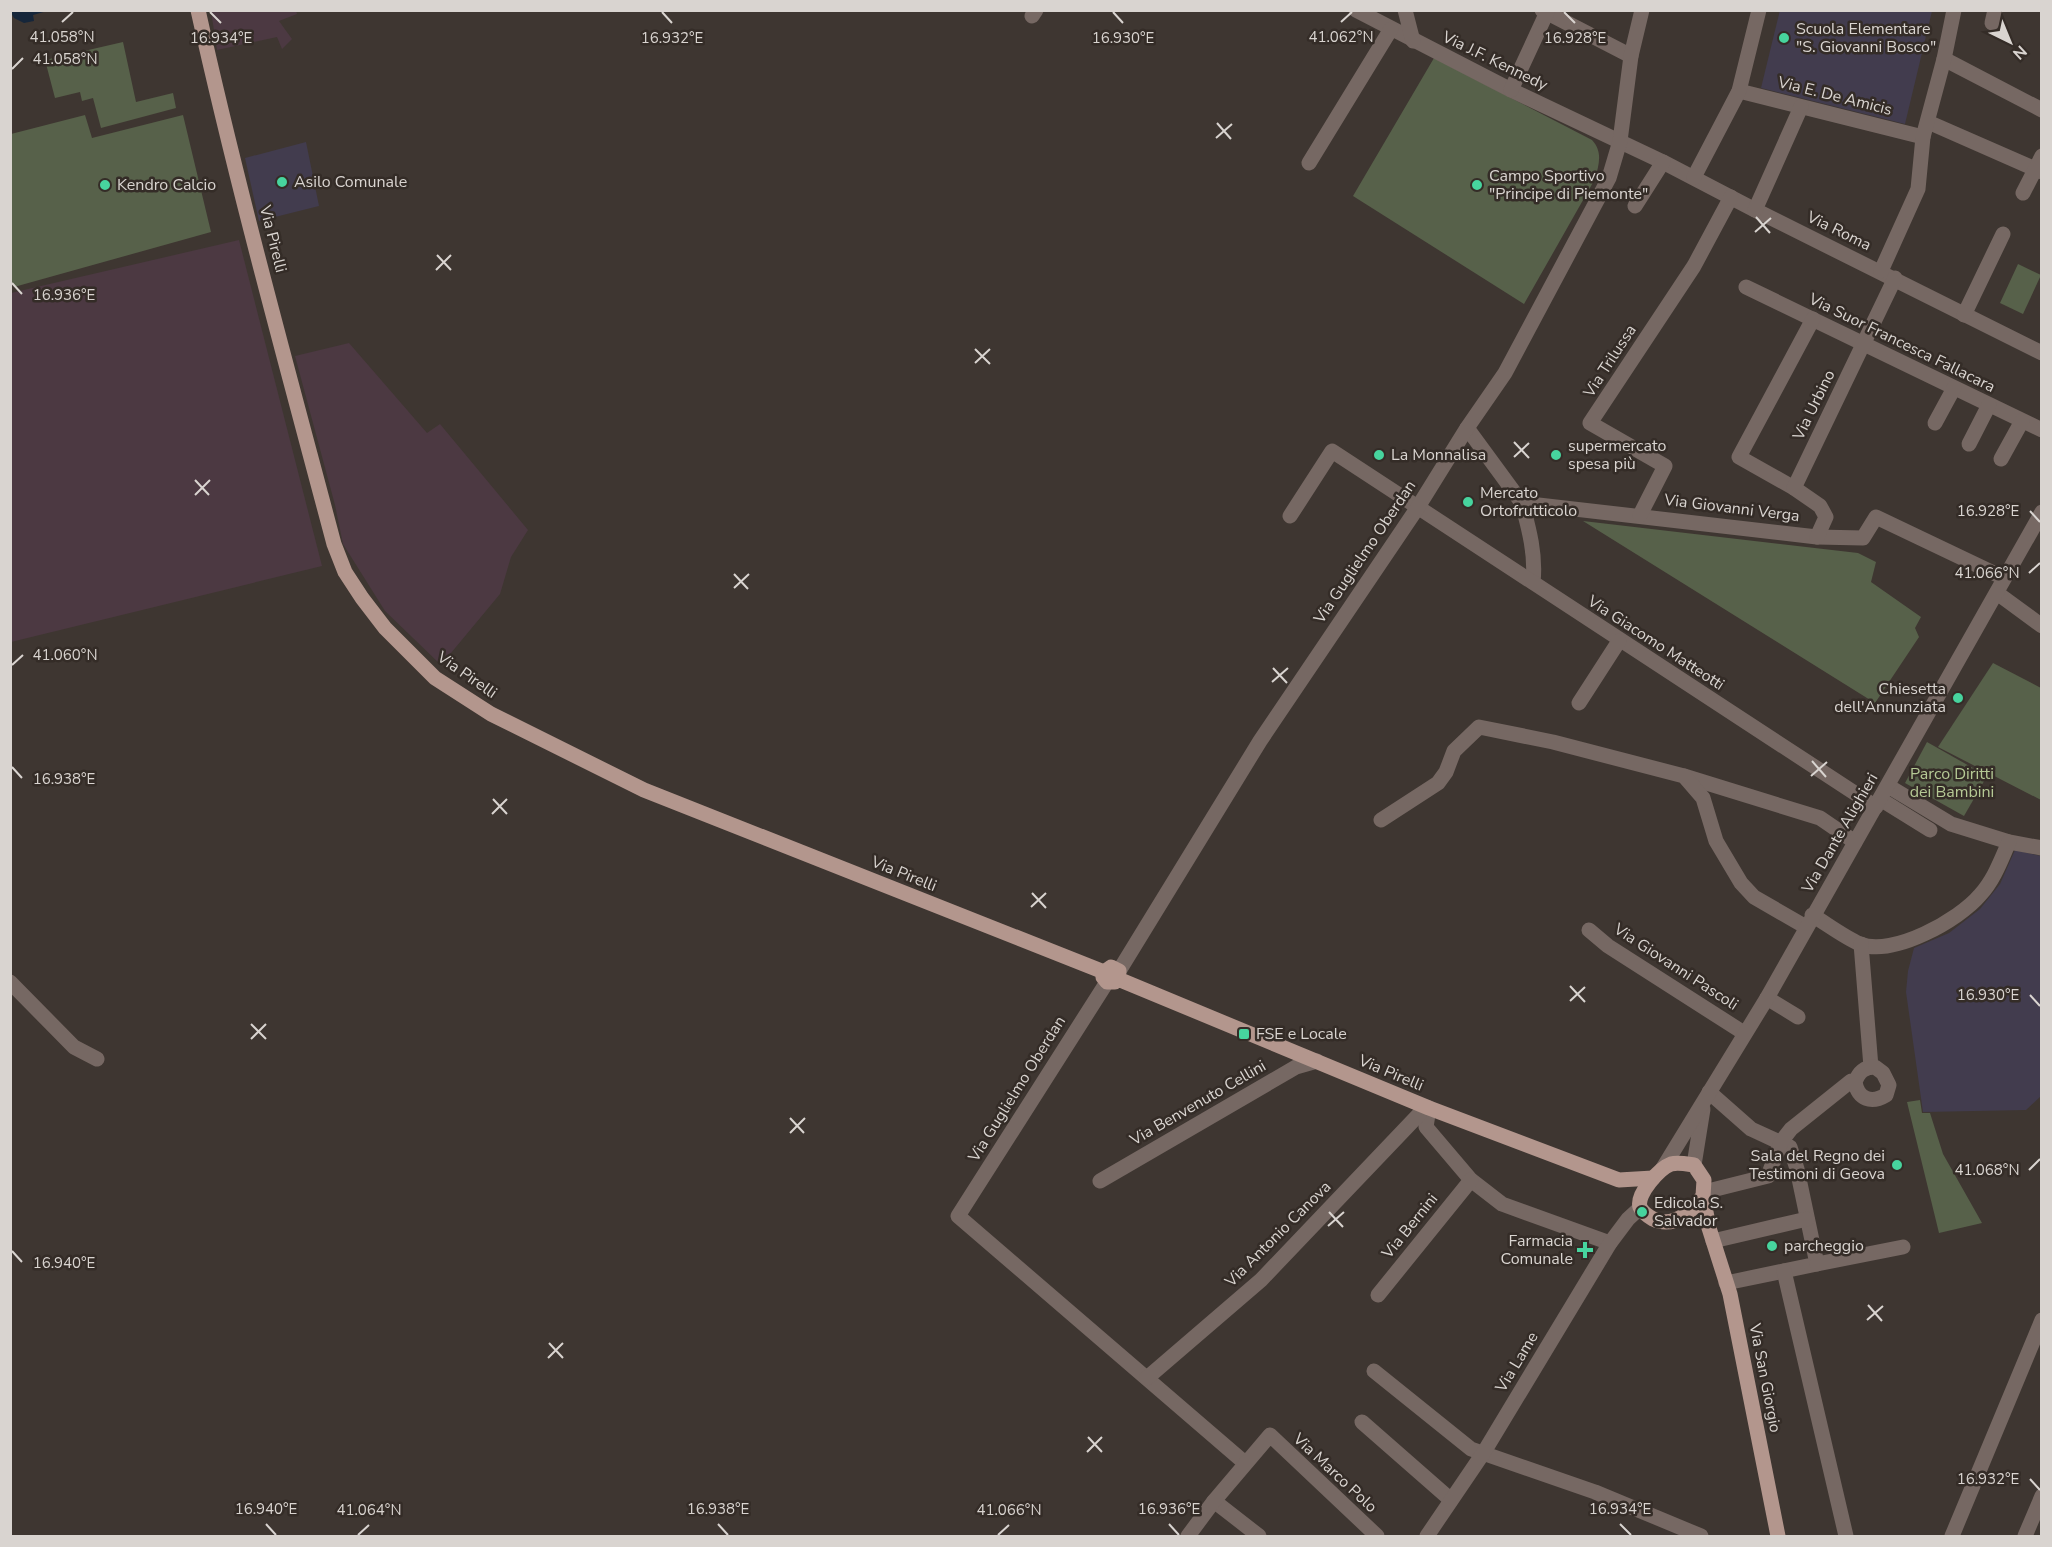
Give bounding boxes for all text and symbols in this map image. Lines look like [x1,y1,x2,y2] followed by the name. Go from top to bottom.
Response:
[1980,12,2040,72] north arrow
[1796,18,1936,58] place label: Scuola Elementare "S. Giovanni Bosco"
[1438,26,1552,96] street label: Via J.F. Kennedy
[29,27,95,47] text: 41.058°N
[1308,27,1374,47] text: 41.062°N
[190,28,252,48] text: 16.934°E
[641,28,703,48] text: 16.932°E
[1092,28,1154,48] text: 16.930°E
[1544,28,1606,48] text: 16.928°E
[1777,31,1791,45] marker: Scuola Elementare "S. Giovanni Bosco"
[2008,40,2031,64] text: N
[32,49,98,69] text: 41.058°N
[1775,71,1894,121] street label: Via E. De Amicis
[1489,165,1648,205] place label: Campo Sportivo "Principe di Piemonte"
[294,171,407,193] place label: Asilo Comunale
[117,174,216,196] place label: Kendro Calcio
[275,175,289,189] marker: Asilo Comunale
[98,178,112,192] marker: Kendro Calcio
[1470,178,1484,192] marker: Campo Sportivo "Principe di Piemonte"
[254,202,292,275] street label: Via Pirelli
[1802,206,1875,256] street label: Via Roma
[33,285,95,305] text: 16.936°E
[1804,288,1999,398] street label: Via Suor Francesca Fallacara
[1578,320,1642,403] street label: Via Trilussa
[1787,366,1841,445] street label: Via Urbino
[1568,435,1666,475] place label: supermercato spesa più
[1391,444,1486,466] place label: La Monnalisa
[1372,448,1386,462] marker: La Monnalisa
[1549,448,1563,462] marker: supermercato spesa più
[1308,476,1421,629] street label: Via Guglielmo Oberdan
[1480,482,1577,522] place label: Mercato Ortofrutticolo
[1662,489,1801,527] street label: Via Giovanni Verga
[1461,495,1475,509] marker: Mercato Ortofrutticolo
[1957,501,2019,521] text: 16.928°E
[1954,563,2020,583] text: 41.066°N
[1582,590,1729,696] street label: Via Giacomo Matteotti
[32,645,98,665] text: 41.060°N
[432,646,501,704] street label: Via Pirelli
[1834,678,1946,718] place label: Chiesetta dell'Annunziata
[1951,691,1965,705] marker: Chiesetta dell'Annunziata
[1910,763,1994,803] park label: Parco Diritti dei Bambini
[33,769,95,789] text: 16.938°E
[1796,769,1883,898] street label: Via Dante Alighieri
[867,851,940,897] street label: Via Pirelli
[1609,918,1743,1016] street label: Via Giovanni Pascoli
[1957,985,2019,1005] text: 16.930°E
[963,1012,1071,1167] street label: Via Guglielmo Oberdan
[1256,1023,1347,1045] place label: FSE e Locale
[1237,1027,1251,1041] marker: FSE e Locale
[1354,1049,1427,1097] street label: Via Pirelli
[1125,1055,1270,1151] street label: Via Benvenuto Cellini
[1749,1145,1885,1185] place label: Sala del Regno dei Testimoni di Geova
[1890,1158,1904,1172] marker: Sala del Regno dei Testimoni di Geova
[1954,1160,2020,1180] text: 41.068°N
[1219,1176,1336,1293] street label: Via Antonio Canova
[1376,1189,1443,1264] street label: Via Bernini
[1654,1192,1723,1232] place label: Edicola S. Salvador
[1635,1205,1649,1219] marker: Edicola S. Salvador
[1500,1230,1573,1270] place label: Farmacia Comunale
[1784,1235,1864,1257] place label: parcheggio
[1765,1239,1779,1253] marker: parcheggio
[1578,1243,1592,1257] marker: Farmacia Comunale
[33,1253,95,1273] text: 16.940°E
[1743,1321,1786,1435] street label: Via San Giorgio
[1490,1328,1544,1397] street label: Via Lame
[1287,1428,1382,1518] street label: Via Marco Polo
[1957,1469,2019,1489] text: 16.932°E
[235,1499,297,1519] text: 16.940°E
[687,1499,749,1519] text: 16.938°E
[1138,1499,1200,1519] text: 16.936°E
[1589,1499,1651,1519] text: 16.934°E
[336,1500,402,1520] text: 41.064°N
[976,1500,1042,1520] text: 41.066°N

